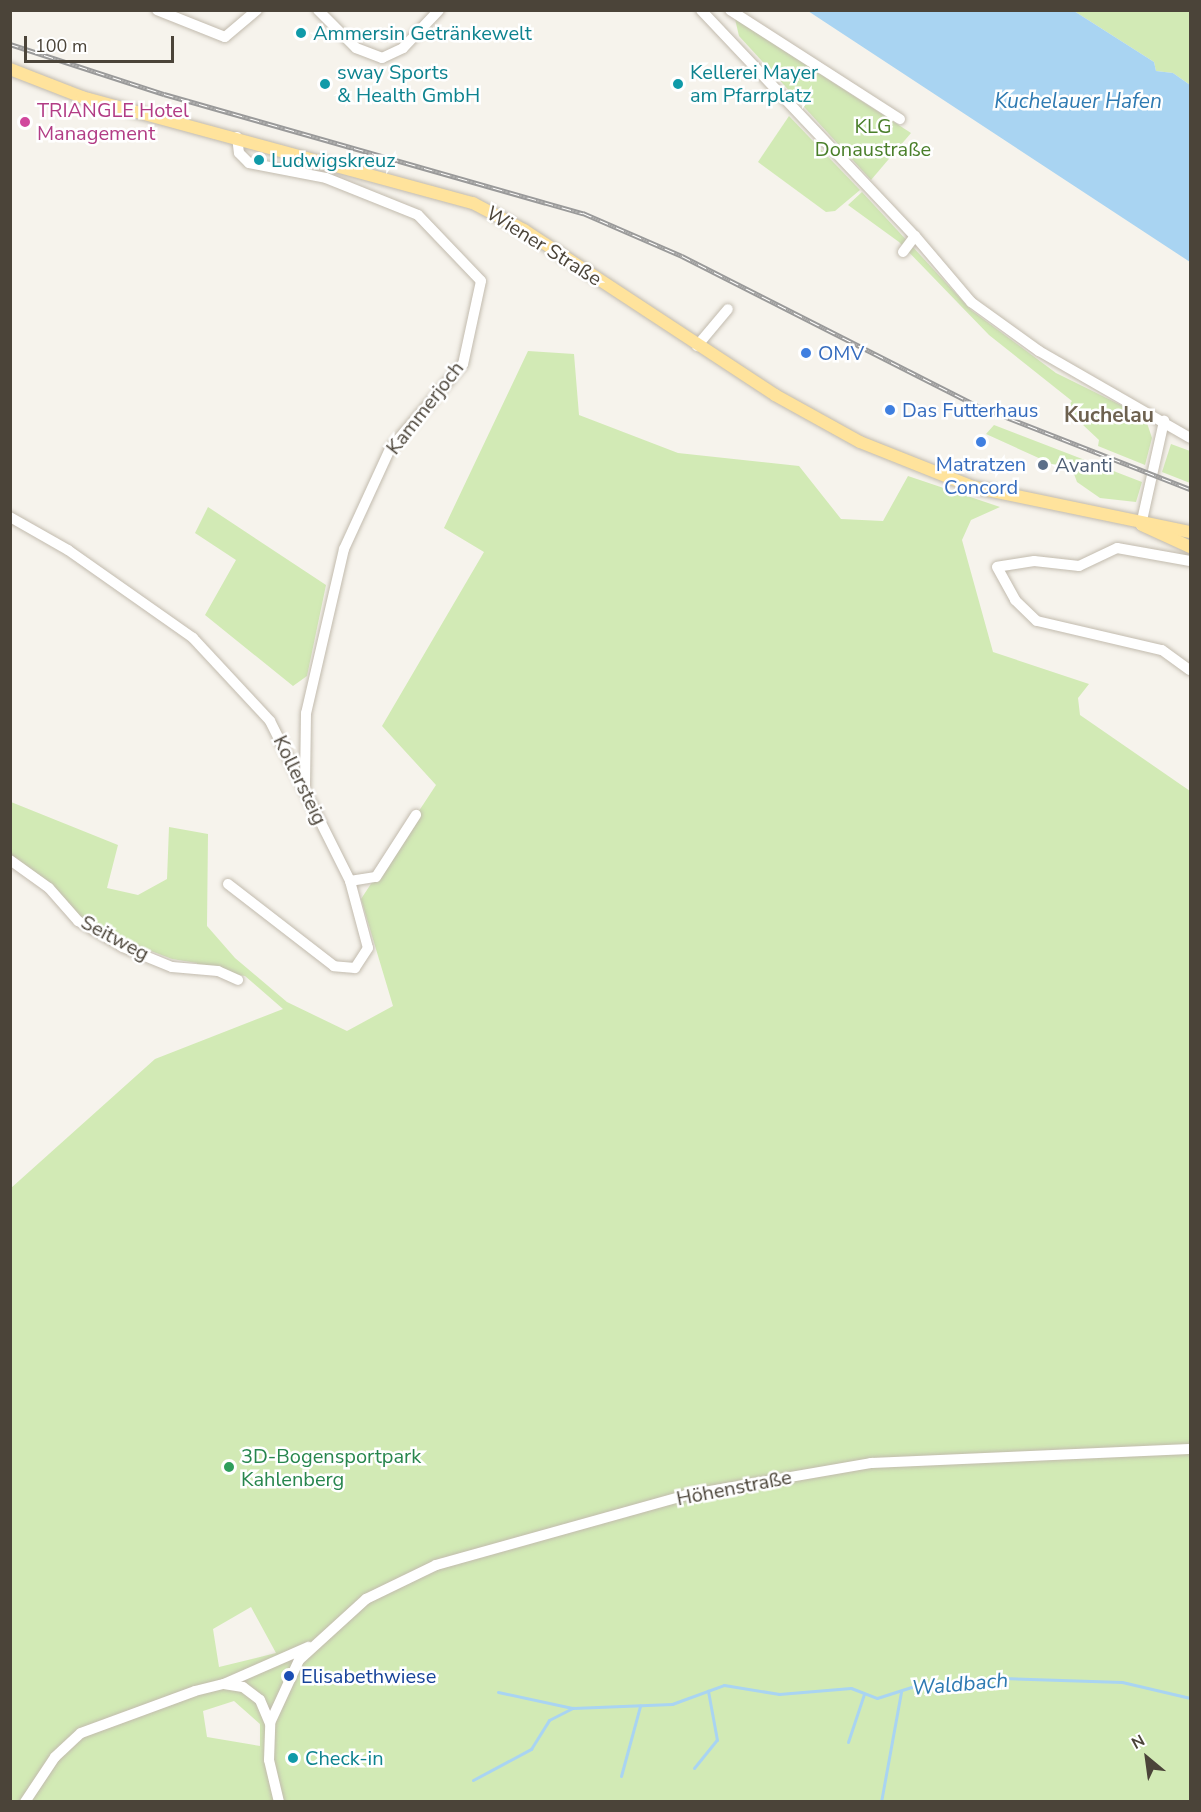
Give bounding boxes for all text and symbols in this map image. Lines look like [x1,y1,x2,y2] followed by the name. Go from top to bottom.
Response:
[313,21,532,45] place label: Ammersin Getränkewelt
[27,24,177,62] scale bar
[294,26,308,40] marker: Ammersin Getränkewelt
[35,34,87,58] text: 100 m
[337,60,480,107] place label: sway Sports & Health GmbH
[690,60,818,107] place label: Kellerei Mayer am Pfarrplatz
[318,77,332,91] marker: sway Sports & Health GmbH
[671,77,685,91] marker: Kellerei Mayer am Pfarrplatz
[994,88,1162,114] water label: Kuchelauer Hafen
[37,98,189,145] place label: TRIANGLE Hotel Management
[18,115,32,129] marker: TRIANGLE Hotel Management
[815,115,931,162] park label: KLG Donaustraße
[271,148,395,172] place label: Ludwigskreuz
[252,153,266,167] marker: Ludwigskreuz
[482,201,606,291] street label: Wiener Straße
[818,341,864,365] place label: OMV
[799,346,813,360] marker: OMV
[381,357,469,459] street label: Kammerjoch
[902,398,1038,422] place label: Das Futterhaus
[1064,402,1154,428] district label: Kuchelau
[883,403,897,417] marker: Das Futterhaus
[974,435,988,449] marker: Matratzen Concord
[936,452,1026,499] place label: Matratzen Concord
[1055,453,1113,477] place label: Avanti
[1036,458,1050,472] marker: Avanti
[268,731,332,829] street label: Kollersteig
[77,910,153,966] street label: Seitweg
[241,1444,421,1491] place label: 3D-Bogensportpark Kahlenberg
[222,1460,236,1474] marker: 3D-Bogensportpark Kahlenberg
[674,1465,794,1511] street label: Höhenstraße
[301,1664,436,1688] place label: Elisabethwiese
[911,1667,1009,1701] water label: Waldbach
[282,1669,296,1683] marker: Elisabethwiese
[1117,1728,1177,1788] north arrow
[1128,1730,1149,1755] text: N
[305,1746,384,1770] place label: Check-in
[286,1751,300,1765] marker: Check-in

